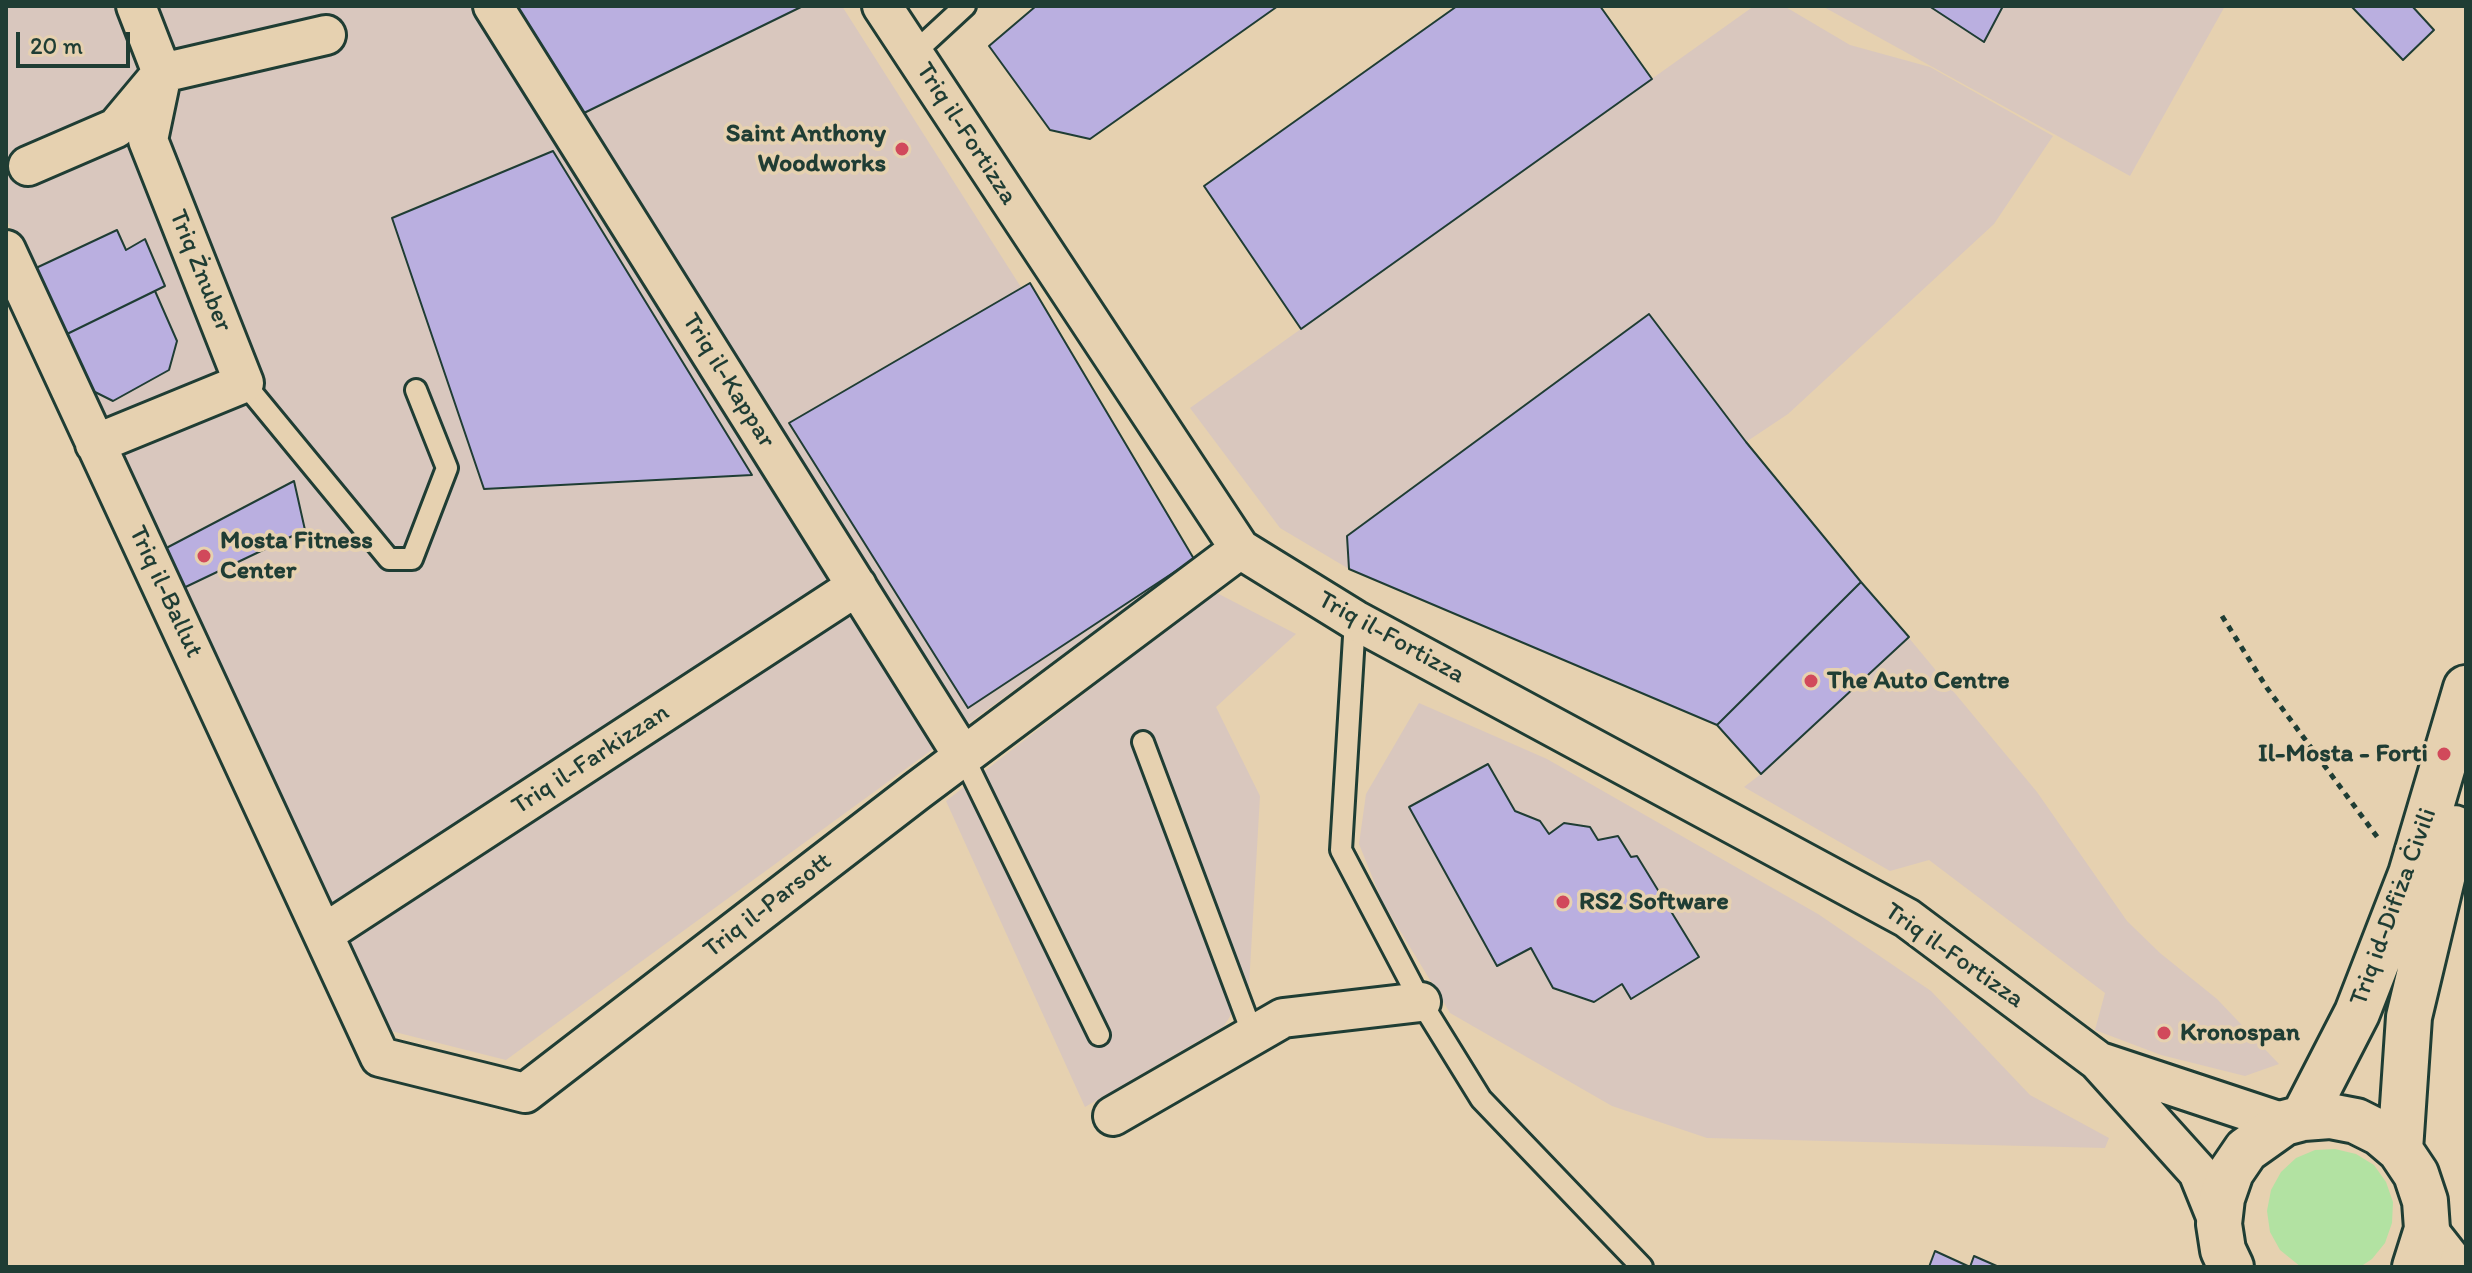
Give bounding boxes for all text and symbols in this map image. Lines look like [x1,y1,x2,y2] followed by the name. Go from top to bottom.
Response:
[20,16,134,66] scale bar
[30,31,83,60] text: 20 m
[908,57,1024,211] street label: Triq il-Fortizza
[726,118,886,180] place label: Saint Anthony Woodworks
[893,140,911,158] marker: Saint Anthony Woodworks
[161,205,239,337] street label: Triq Żnuber
[674,308,782,454] street label: Triq il-Kappar
[121,521,209,663] street label: Triq il-Ballut
[220,525,373,586] place label: Mosta Fitness Center
[195,547,213,565] marker: Mosta Fitness Center
[1312,585,1470,691] street label: Triq il-Fortizza
[1827,665,2010,697] place label: The Auto Centre
[1802,672,1820,690] marker: The Auto Centre
[506,698,676,822] street label: Triq il-Farkizzan
[2258,738,2428,770] place label: Il-Mosta - Forti
[2435,745,2453,763] marker: Il-Mosta - Forti
[2344,804,2444,1010] street label: Triq id-Difiża Ċivili
[698,846,838,966] street label: Triq il-Parsott
[1579,886,1729,918] place label: RS2 Software
[1554,893,1572,911] marker: RS2 Software
[1878,896,2030,1016] street label: Triq il-Fortizza
[2180,1017,2300,1049] place label: Kronospan
[2155,1024,2173,1042] marker: Kronospan

